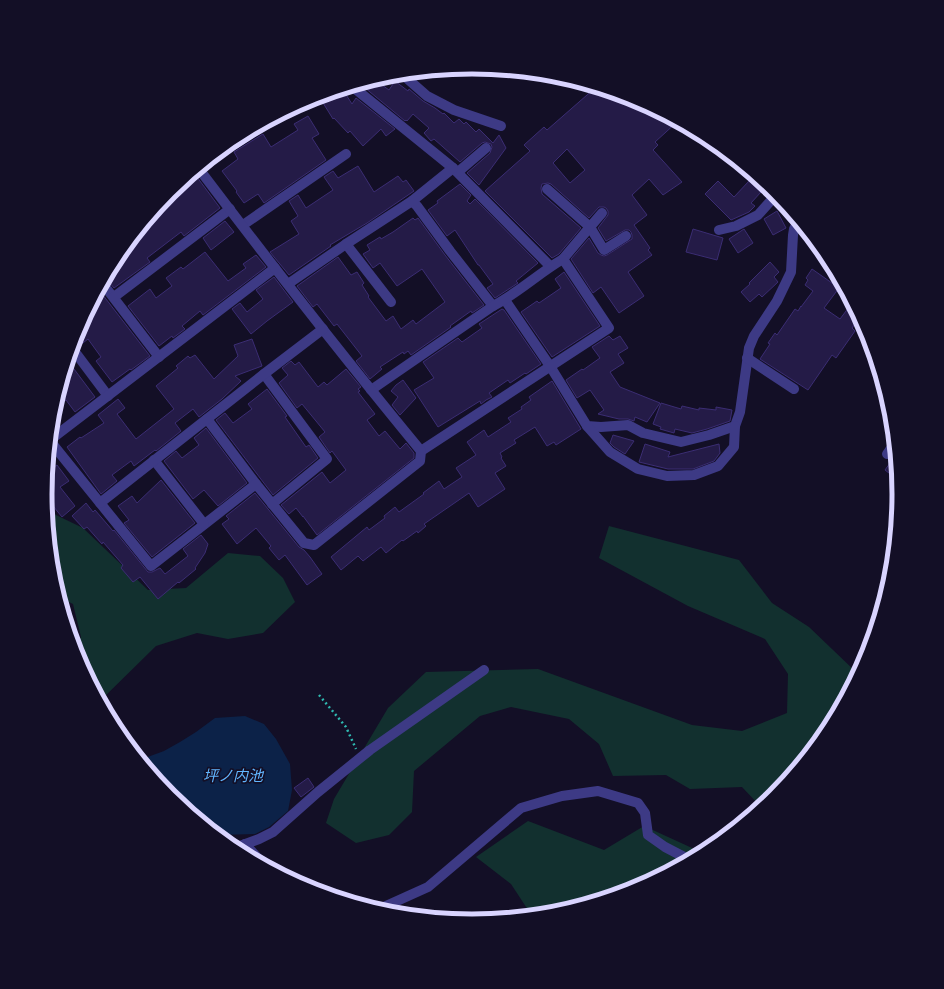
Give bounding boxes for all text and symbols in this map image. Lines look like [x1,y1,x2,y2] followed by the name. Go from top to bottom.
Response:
[203,767,265,784] water label: 坪ノ内池

